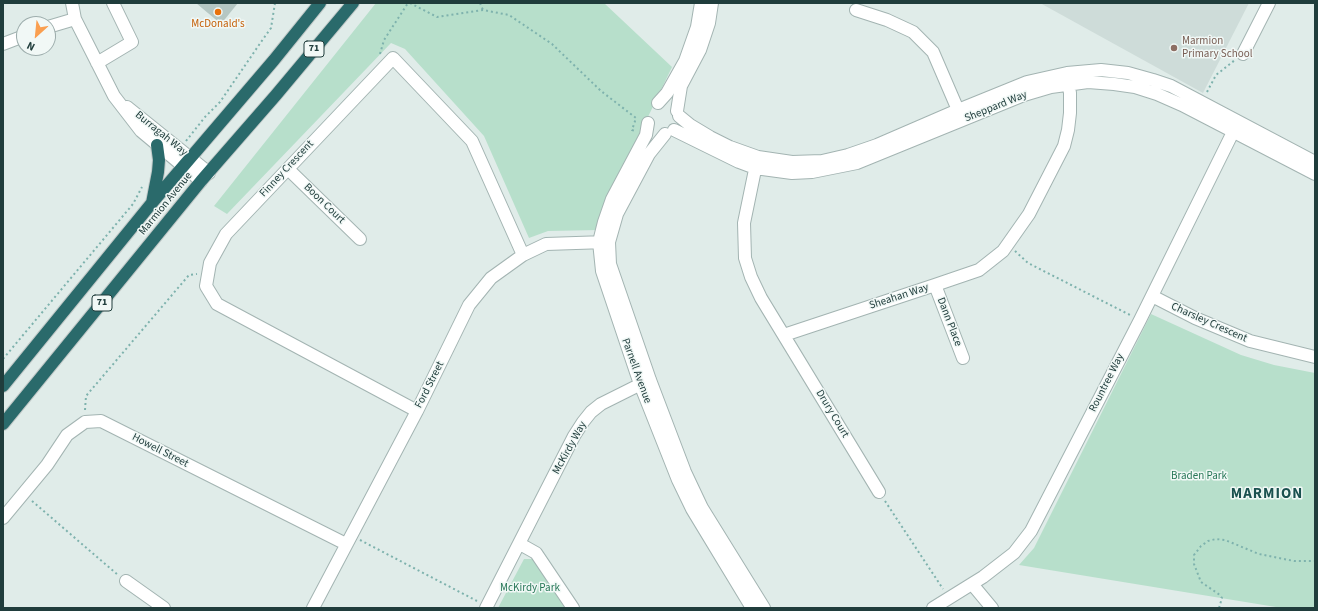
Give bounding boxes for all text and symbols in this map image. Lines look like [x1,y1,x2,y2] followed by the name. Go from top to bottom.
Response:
[213,7,223,17] marker: McDonald's
[16,16,56,56] north arrow
[191,18,245,32] place label: McDonald's
[1182,35,1252,61] place label: Marmion Primary School
[24,38,37,55] text: N
[304,41,324,57] road number: 71
[1169,43,1179,53] marker: Marmion Primary School
[963,89,1029,125] street label: Sheppard Way
[132,109,190,159] street label: Burragah Way
[257,138,317,200] street label: Finney Crescent
[137,170,195,238] street label: Marmion Avenue
[301,181,347,227] street label: Boon Court
[868,281,930,313] street label: Sheahan Way
[92,295,112,311] road number: 71
[934,296,964,348] street label: Dann Place
[1169,300,1249,346] street label: Charsley Crescent
[618,337,654,405] street label: Parnell Avenue
[1087,352,1127,414] street label: Rountree Way
[413,359,447,411] street label: Ford Street
[812,388,852,440] street label: Drury Court
[550,419,590,477] street label: McKirdy Way
[129,431,191,471] street label: Howell Street
[1171,470,1227,484] park label: Braden Park
[1231,486,1303,504] district label: MARMION
[500,582,560,596] park label: McKirdy Park

